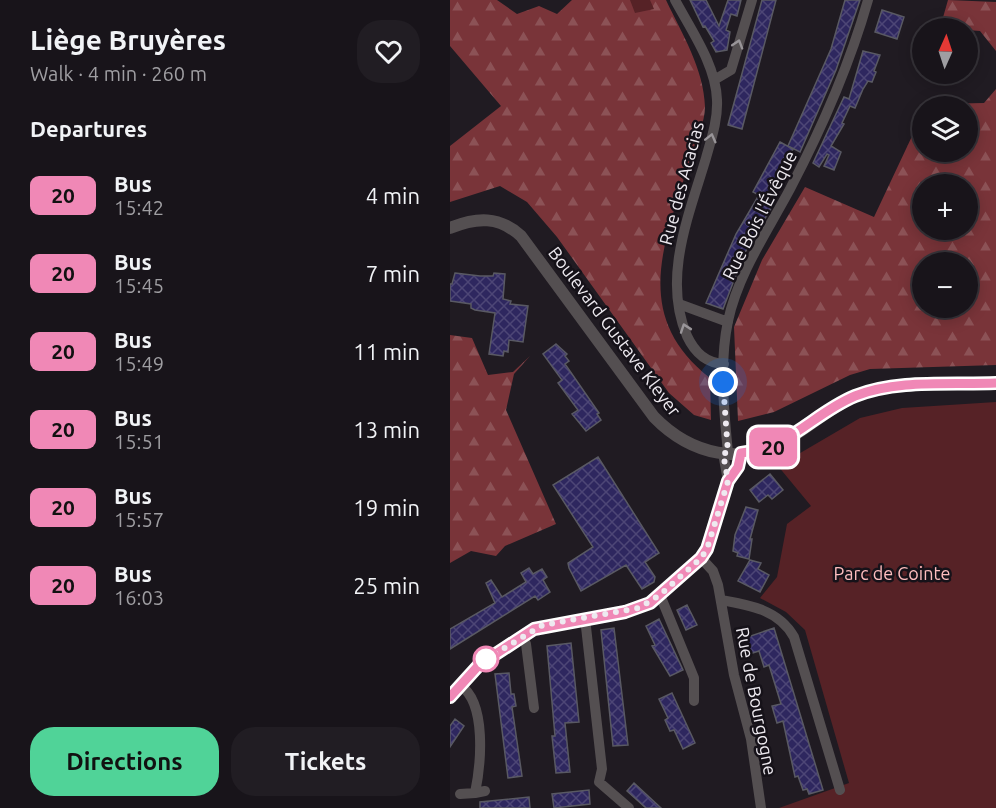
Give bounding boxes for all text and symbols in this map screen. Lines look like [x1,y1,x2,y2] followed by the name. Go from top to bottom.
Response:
[912,18,978,84] north arrow
[912,18,978,318] map controls
[357,20,420,83] button: heart
[30,24,226,55] text: Liège Bruyères
[731,39,744,50] one-way arrow
[30,62,207,85] text: Walk · 4 min · 260 m
[912,96,978,162] button: layers
[30,116,147,141] text: Departures
[655,119,707,247] street label: Rue des Acacias
[704,133,717,143] one-way arrow
[717,147,800,283] street label: Rue Bois l'Évêque
[114,171,152,196] text: Bus
[912,174,978,240] button: +
[51,183,75,207] text: 20
[366,183,420,208] text: 4 min
[114,196,164,219] text: 15:42
[545,243,685,420] street label: Boulevard Gustave Kleyer
[114,249,152,274] text: Bus
[912,252,978,318] button: −
[51,261,75,285] text: 20
[366,261,420,286] text: 7 min
[114,274,164,297] text: 15:45
[679,323,692,334] one-way arrow
[114,327,152,352] text: Bus
[51,339,75,363] text: 20
[353,339,420,364] text: 11 min
[114,352,164,375] text: 15:49
[708,367,738,397] your location
[114,405,152,430] text: Bus
[51,417,75,441] text: 20
[353,417,420,442] text: 13 min
[746,428,800,466] line badge: 20
[114,430,164,453] text: 15:51
[761,435,785,459] text: 20
[114,483,152,508] text: Bus
[51,495,75,519] text: 20
[353,495,420,520] text: 19 min
[114,508,164,531] text: 15:57
[114,561,152,586] text: Bus
[834,563,950,583] park label: Parc de Cointe
[51,573,75,597] text: 20
[353,573,420,598] text: 25 min
[114,586,164,609] text: 16:03
[733,625,781,777] street label: Rue de Bourgogne
[473,646,499,672] unlabelled marker
[30,727,219,796] button: Directions
[231,727,420,796] button: Tickets

